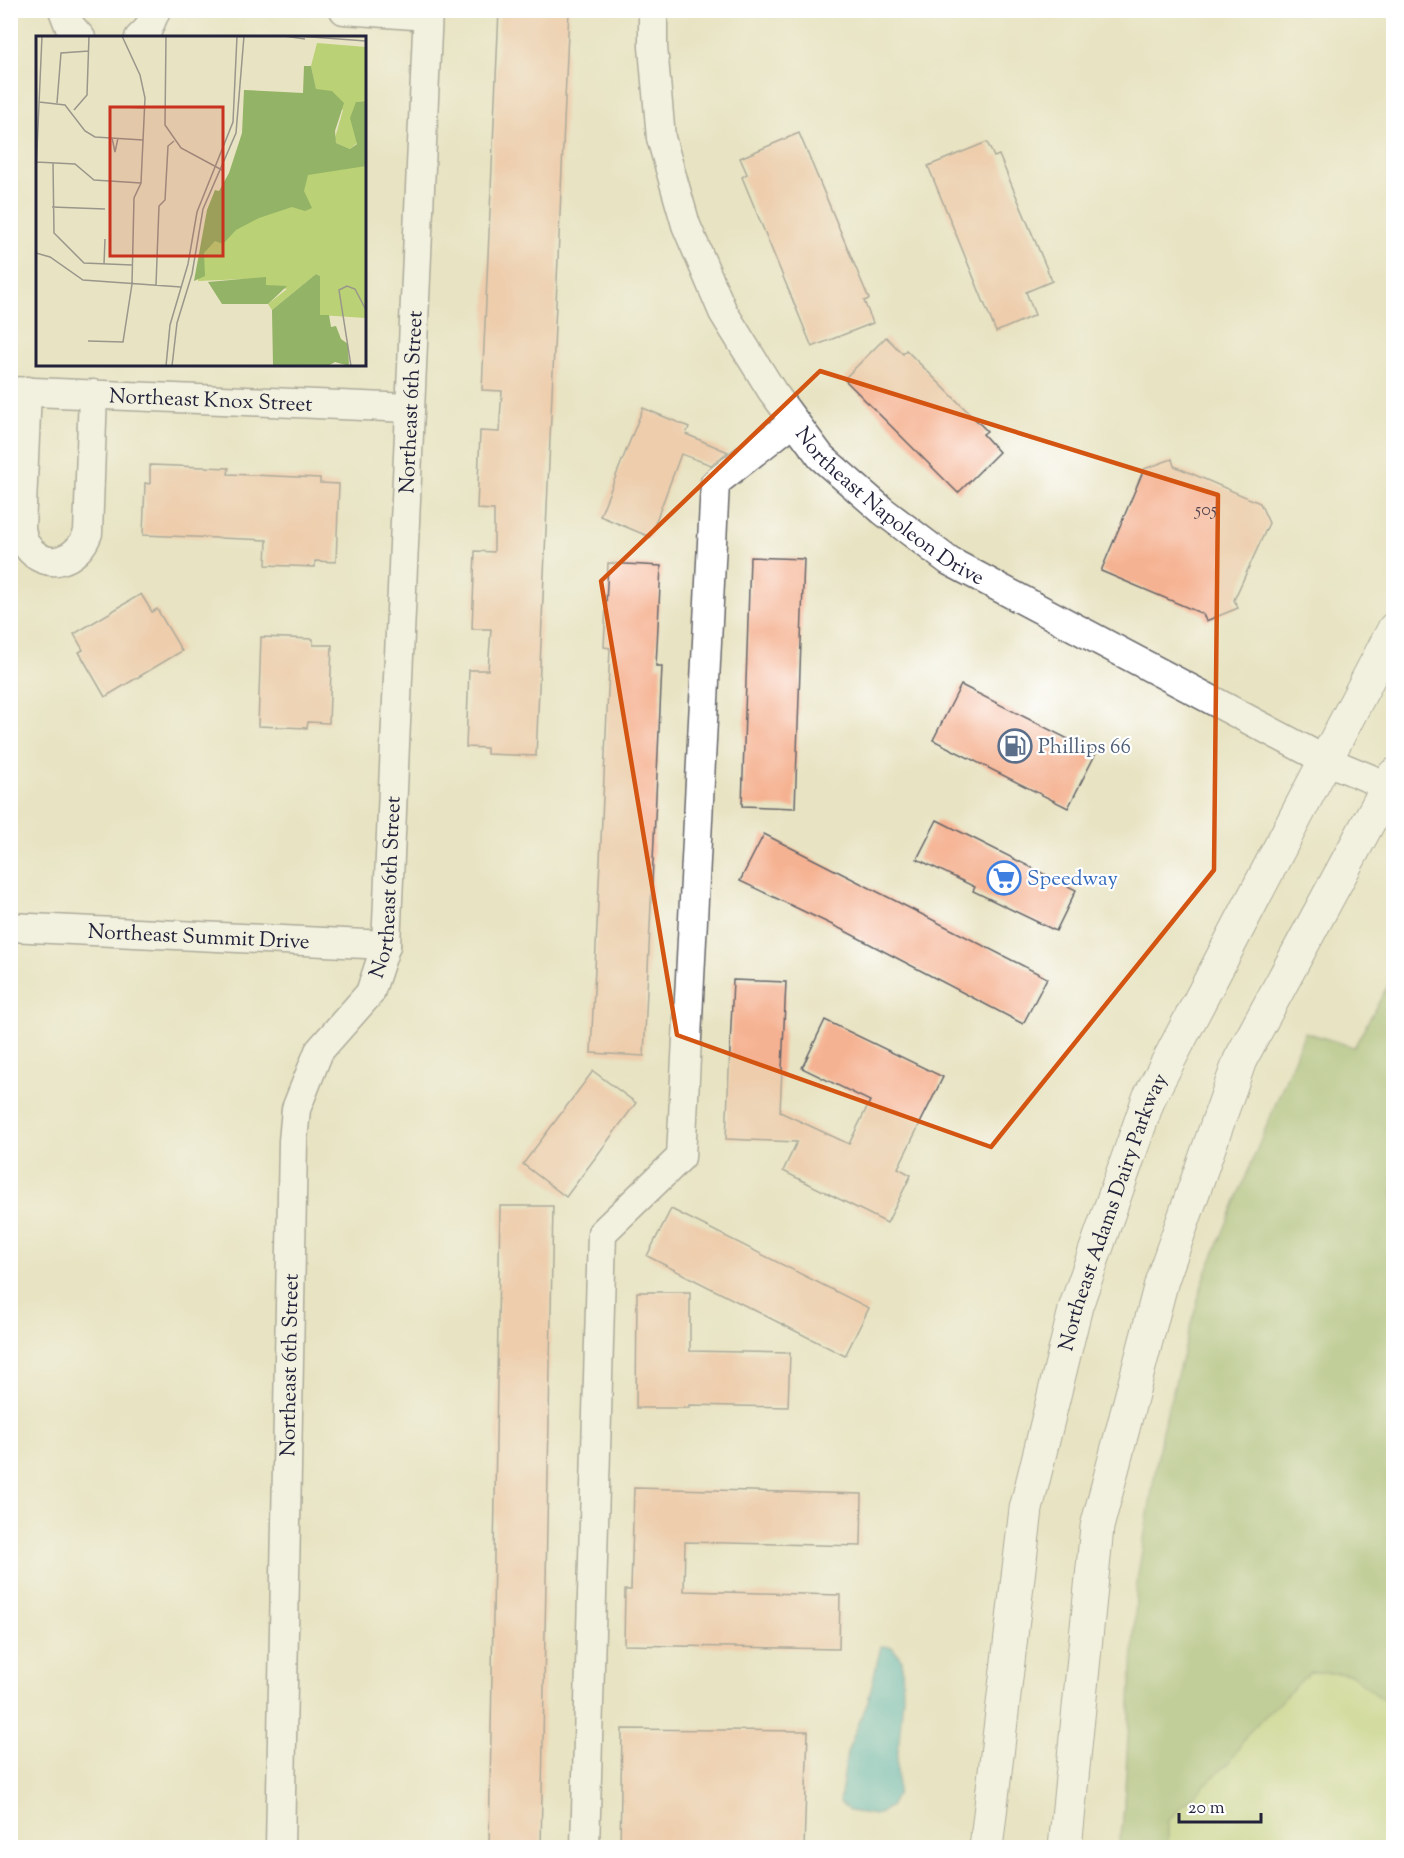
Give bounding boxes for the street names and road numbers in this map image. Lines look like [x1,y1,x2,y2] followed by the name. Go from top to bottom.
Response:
[393,310,431,494] street label: Northeast 6th Street
[108,382,313,421] street label: Northeast Knox Street
[787,421,989,594] street label: Northeast Napoleon Drive
[363,795,410,983] street label: Northeast 6th Street
[87,918,310,958] street label: Northeast Summit Drive
[1052,1068,1177,1354] street label: Northeast Adams Dairy Parkway
[274,1273,308,1457] street label: Northeast 6th Street

